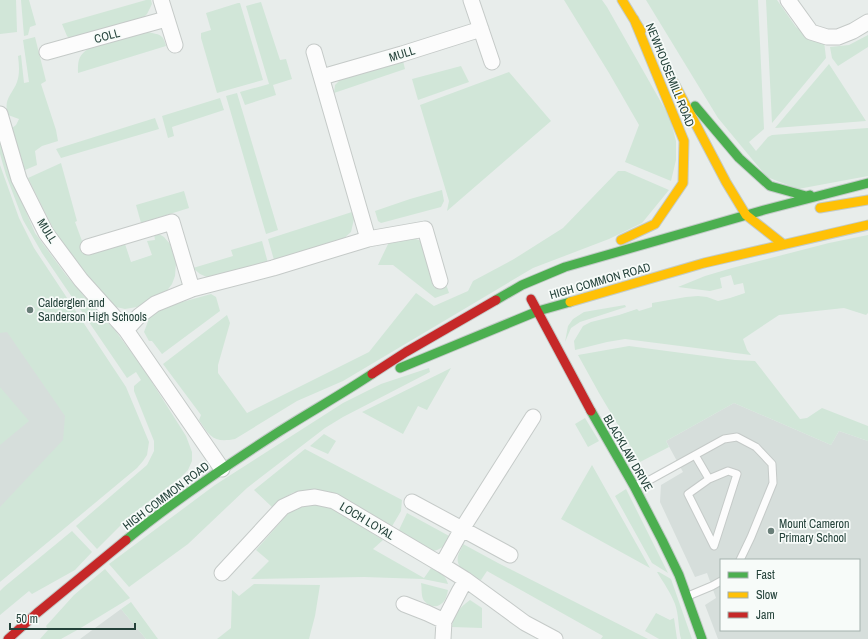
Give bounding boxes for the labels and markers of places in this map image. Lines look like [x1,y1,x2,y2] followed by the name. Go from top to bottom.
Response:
[38,295,147,325] place label: Calderglen and Sanderson High Schools
[25,305,35,315] marker: Calderglen and Sanderson High Schools
[779,516,850,546] place label: Mount Cameron Primary School
[766,526,776,536] marker: Mount Cameron Primary School

